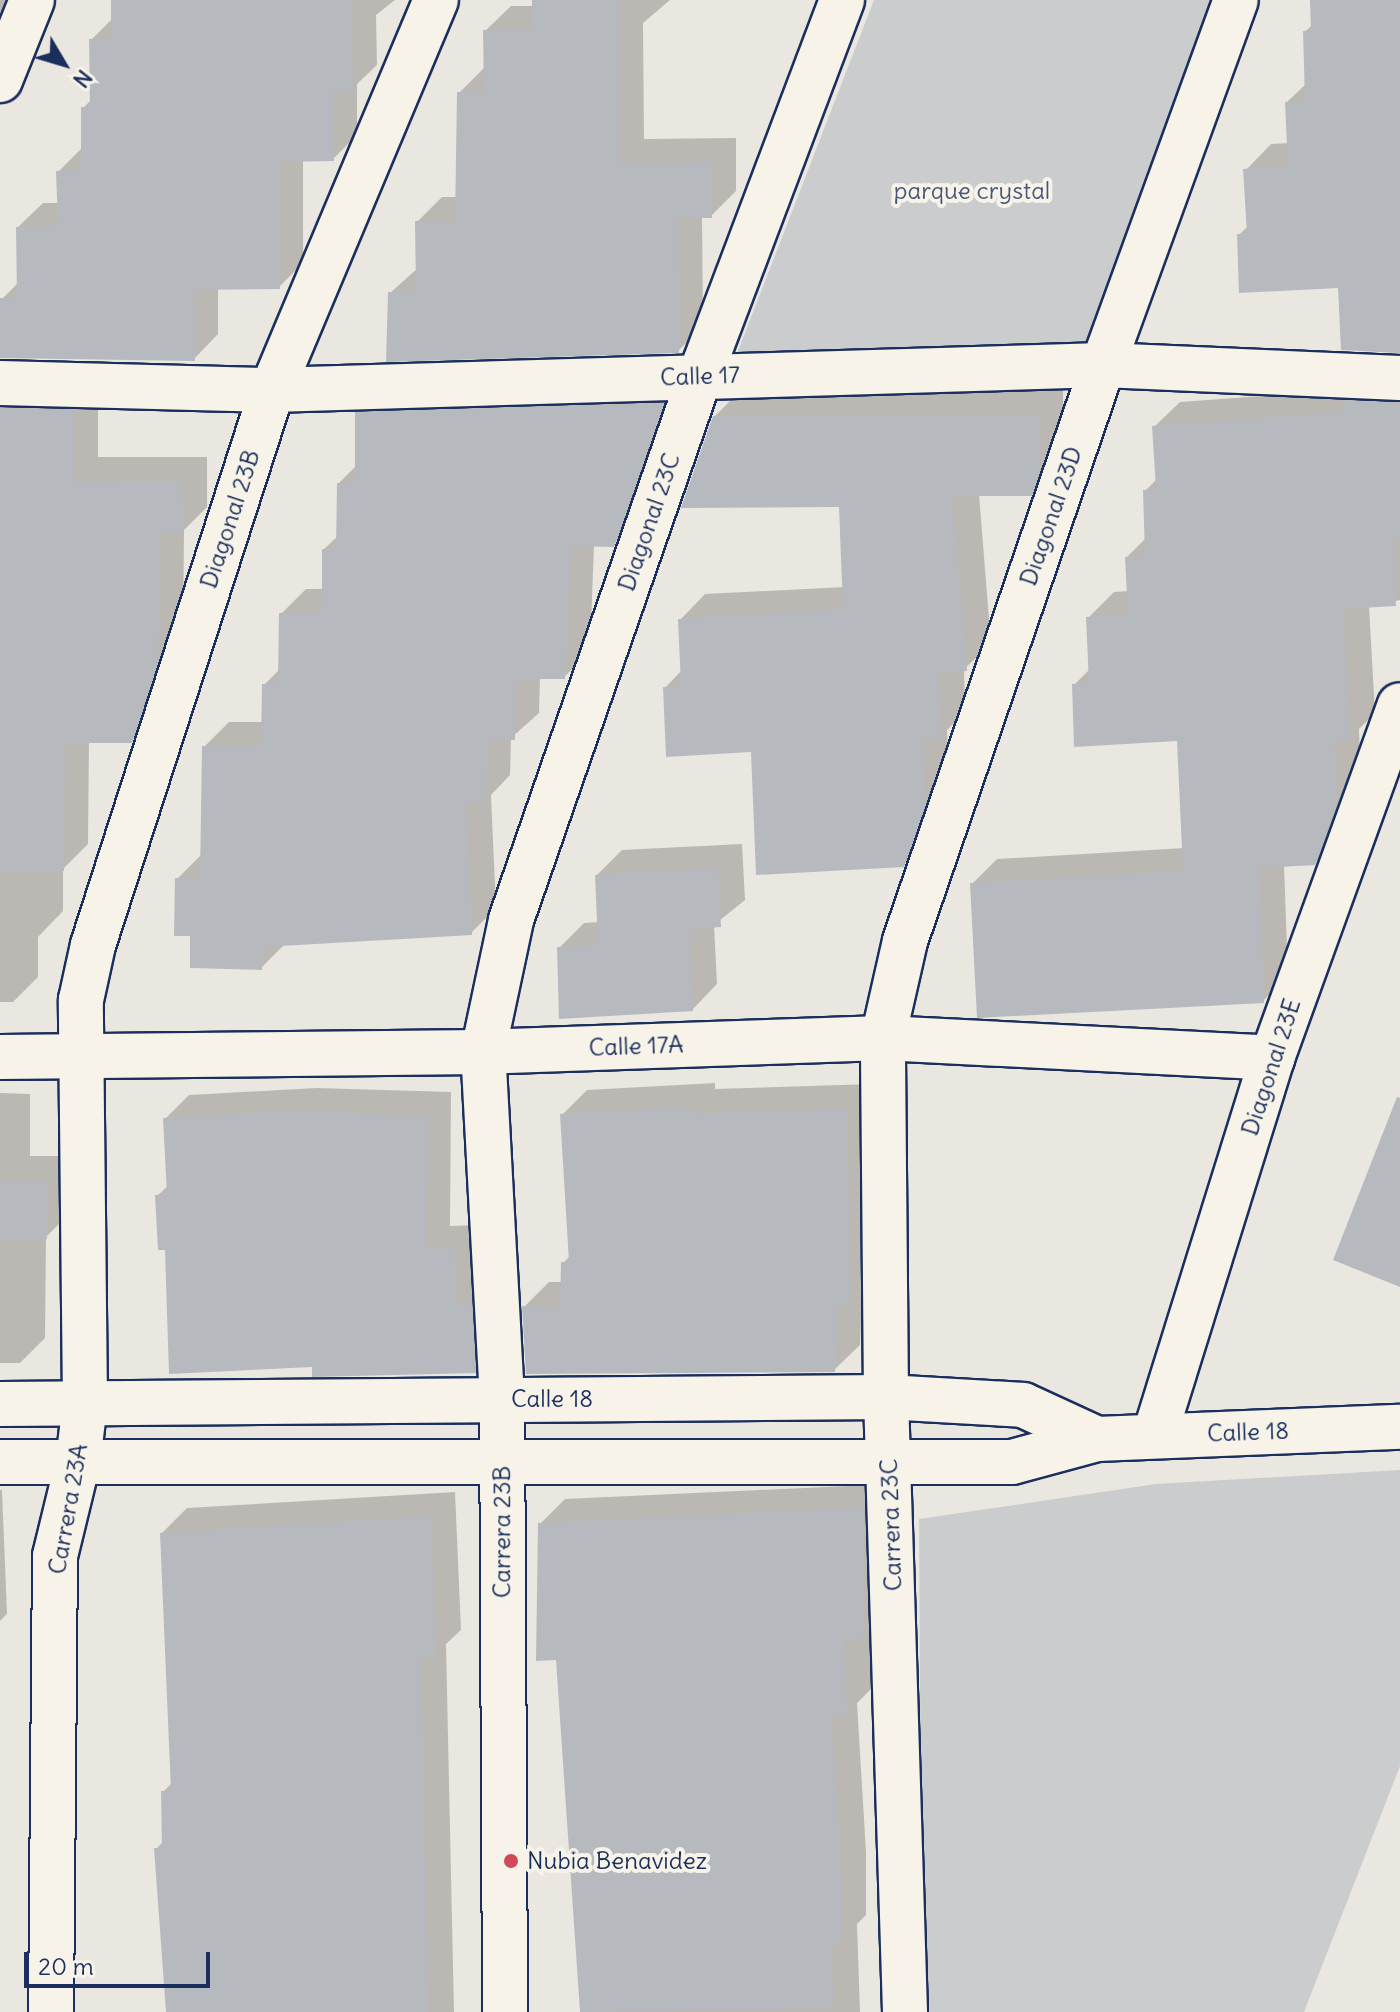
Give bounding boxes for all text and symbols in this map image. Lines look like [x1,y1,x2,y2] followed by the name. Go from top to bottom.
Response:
[24,24,104,104] north arrow
[67,64,99,93] text: N
[894,177,1050,205] park label: parque crystal
[660,360,740,392] street label: Calle 17
[1014,443,1088,589] street label: Diagonal 23D
[194,446,266,592] street label: Diagonal 23B
[612,449,686,595] street label: Diagonal 23C
[1235,995,1307,1139] street label: Diagonal 23E
[588,1030,684,1062] street label: Calle 17A
[511,1385,593,1413] street label: Calle 18
[1206,1416,1290,1448] street label: Calle 18
[42,1441,94,1577] street label: Carrera 23A
[874,1458,908,1592] street label: Carrera 23C
[488,1466,516,1598] street label: Carrera 23B
[527,1847,707,1875] place label: Nubia Benavidez
[502,1852,520,1870] marker: Nubia Benavidez
[28,1936,214,1986] scale bar
[38,1951,94,1981] text: 20 m

